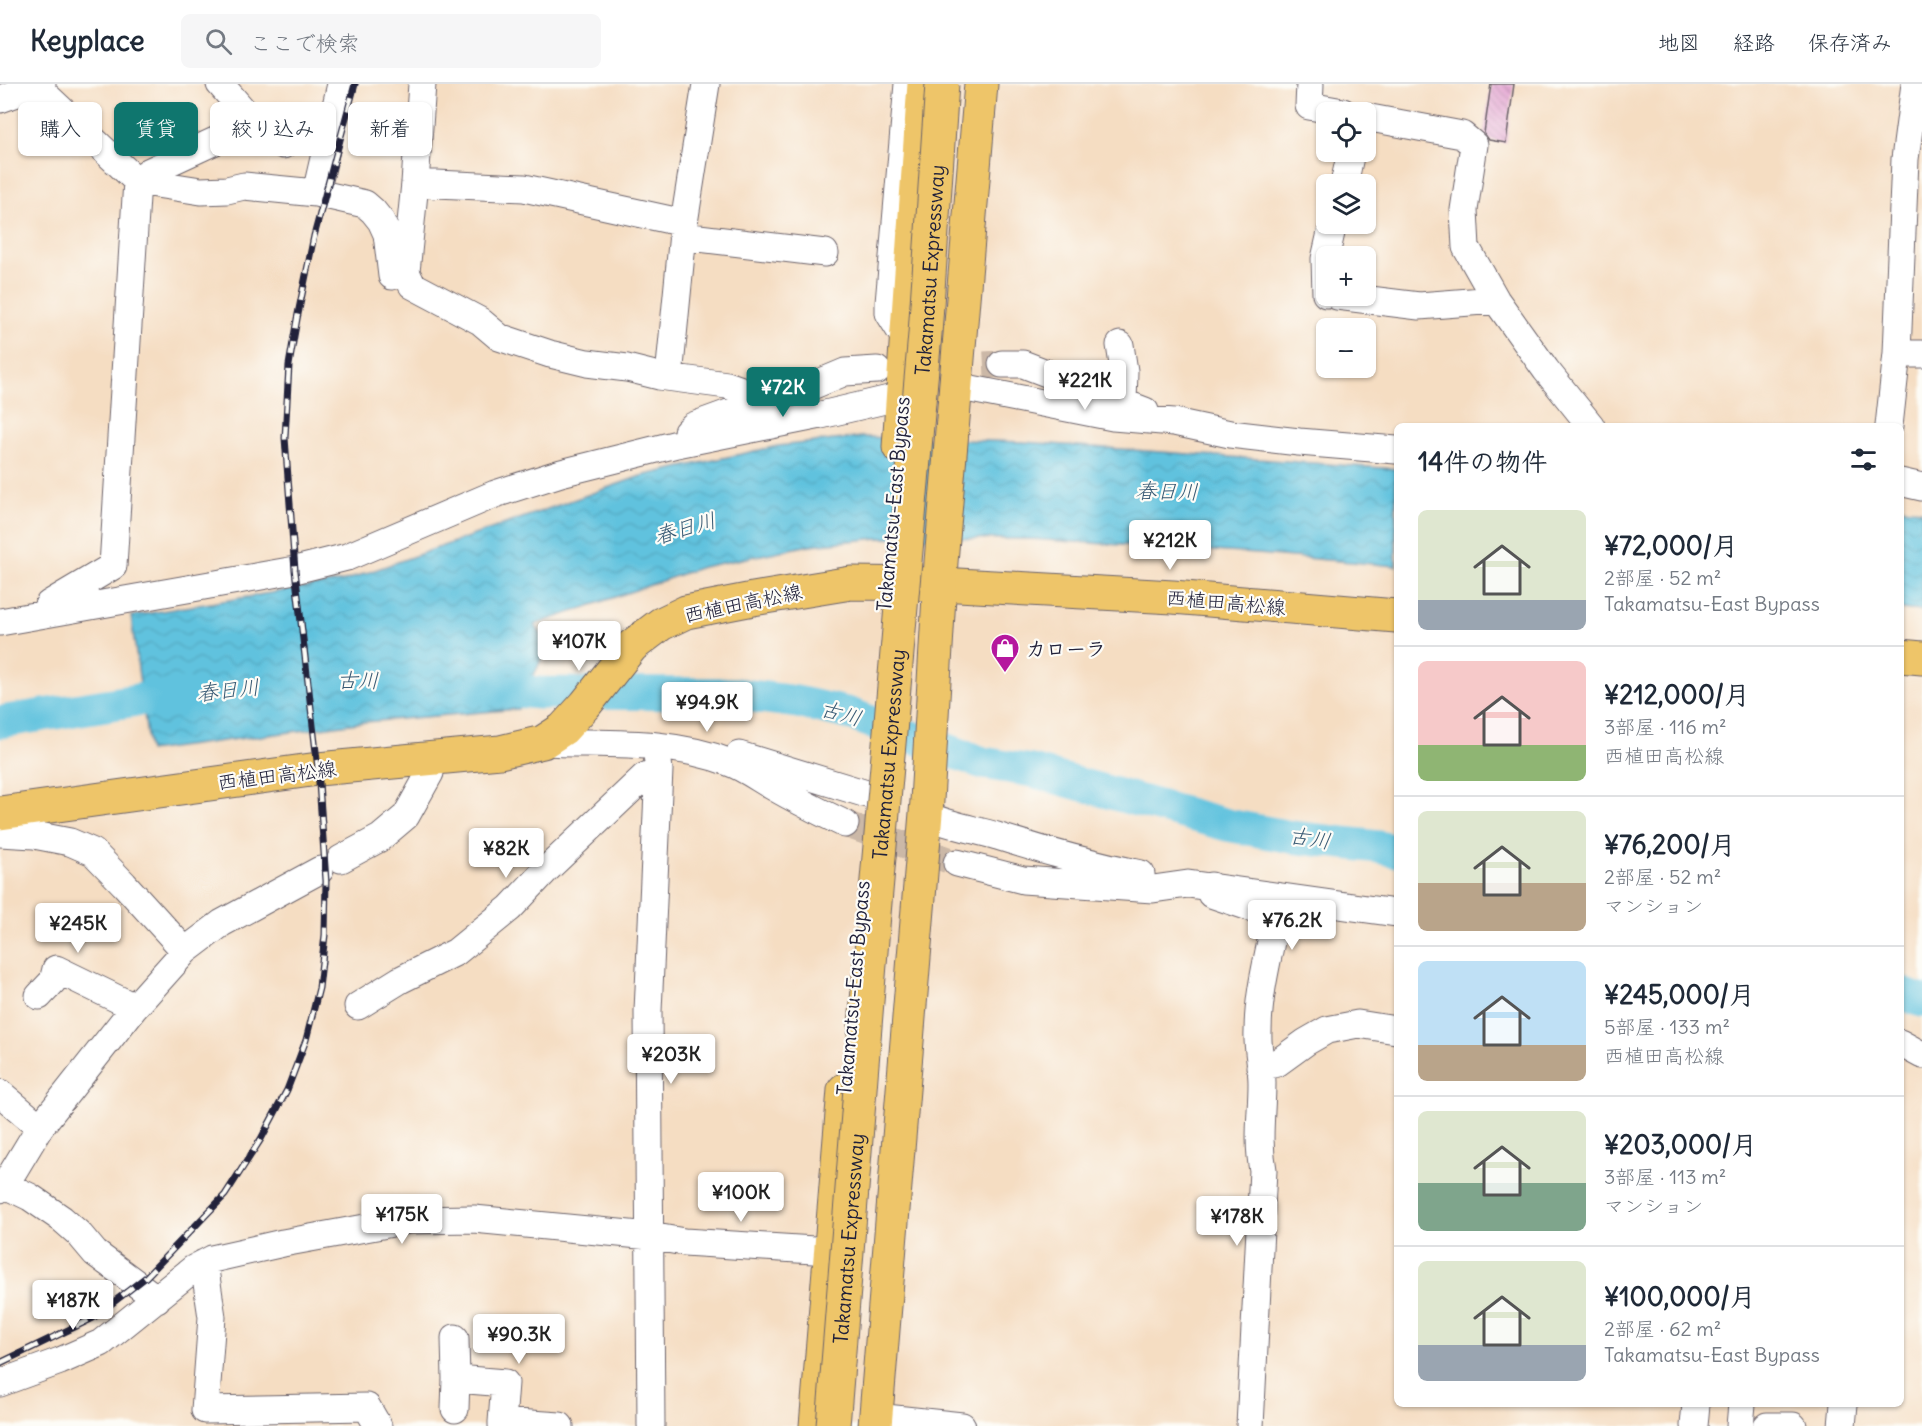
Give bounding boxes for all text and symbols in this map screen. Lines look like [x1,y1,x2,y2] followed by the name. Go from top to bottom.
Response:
[181,14,601,68] search box
[30,23,145,59] text: Keyplace
[202,25,235,58] icon: search
[250,29,360,57] text: ここで検索
[1658,29,1700,56] text: 地図
[1733,29,1775,56] text: 経路
[1808,29,1892,56] text: 保存済み
[18,102,102,156] chip: 購入
[114,102,198,156] chip: 賃貸
[210,102,336,156] chip: 絞り込み
[348,102,432,156] chip: 新着
[1316,102,1376,378] map controls
[1316,102,1376,162] button: locate
[909,164,949,376] street label: Takamatsu Expressway
[1316,174,1376,234] button: layers
[1316,246,1376,306] button: +
[1316,318,1376,378] button: −
[1043,360,1127,411] pin: ¥221K
[747,367,819,418] pin: ¥72K
[1058,367,1112,392] text: ¥221K
[761,374,805,399] text: ¥72K
[871,395,915,613] street label: Takamatsu-East Bypass
[1847,443,1880,476] icon: filters
[1418,445,1547,478] text: 14件の物件
[1135,477,1199,505] water label: 春日川
[651,506,719,550] water label: 春日川
[1128,520,1212,571] pin: ¥212K
[1143,527,1197,552] text: ¥212K
[1604,529,1738,562] text: ¥72,000/月
[1466,534,1538,606] icon: home
[1604,565,1721,590] text: 2部屋 · 52 m²
[682,578,804,628] street label: 西植田高松線
[1165,584,1287,620] street label: 西植田高松線
[1604,591,1820,616] text: Takamatsu-East Bypass
[537,621,621,672] pin: ¥107K
[552,628,606,653] text: ¥107K
[989,632,1021,674] shop icon: カローラ
[1026,636,1106,661] place label: カローラ
[866,648,910,861] street label: Takamatsu Expressway
[337,666,379,694] water label: 古川
[195,673,261,707] water label: 春日川
[1604,678,1750,711] text: ¥212,000/月
[658,682,756,733] pin: ¥94.9K
[1466,685,1538,757] icon: home
[676,689,738,714] text: ¥94.9K
[817,694,865,732] water label: 古川
[1604,714,1727,739] text: 3部屋 · 116 m²
[1604,743,1724,768] text: 西植田高松線
[216,755,338,795] street label: 西植田高松線
[1287,821,1333,855] water label: 古川
[470,828,542,879] pin: ¥82K
[1604,828,1736,861] text: ¥76,200/月
[483,835,529,860] text: ¥82K
[1466,835,1538,907] icon: home
[1604,864,1721,889] text: 2部屋 · 52 m²
[831,879,875,1097] street label: Takamatsu-East Bypass
[1604,893,1703,918] text: マンション
[1243,900,1341,951] pin: ¥76.2K
[36,903,120,954] pin: ¥245K
[1262,907,1322,932] text: ¥76.2K
[49,910,107,935] text: ¥245K
[1604,978,1755,1011] text: ¥245,000/月
[1466,985,1538,1057] icon: home
[1604,1014,1730,1039] text: 5部屋 · 133 m²
[629,1034,713,1085] pin: ¥203K
[641,1041,701,1066] text: ¥203K
[1604,1043,1724,1068] text: 西植田高松線
[1604,1128,1757,1161] text: ¥203,000/月
[827,1132,869,1345] street label: Takamatsu Expressway
[1466,1135,1538,1207] icon: home
[1604,1164,1726,1189] text: 3部屋 · 113 m²
[699,1172,783,1223] pin: ¥100K
[712,1179,770,1204] text: ¥100K
[1604,1193,1703,1218] text: マンション
[360,1194,444,1245] pin: ¥175K
[1195,1196,1279,1247] pin: ¥178K
[375,1201,429,1226] text: ¥175K
[1210,1203,1264,1228] text: ¥178K
[31,1280,115,1331] pin: ¥187K
[1604,1280,1756,1313] text: ¥100,000/月
[1466,1285,1538,1357] icon: home
[46,1287,100,1312] text: ¥187K
[470,1314,568,1365] pin: ¥90.3K
[1604,1316,1721,1341] text: 2部屋 · 62 m²
[487,1321,551,1346] text: ¥90.3K
[1604,1342,1820,1367] text: Takamatsu-East Bypass

